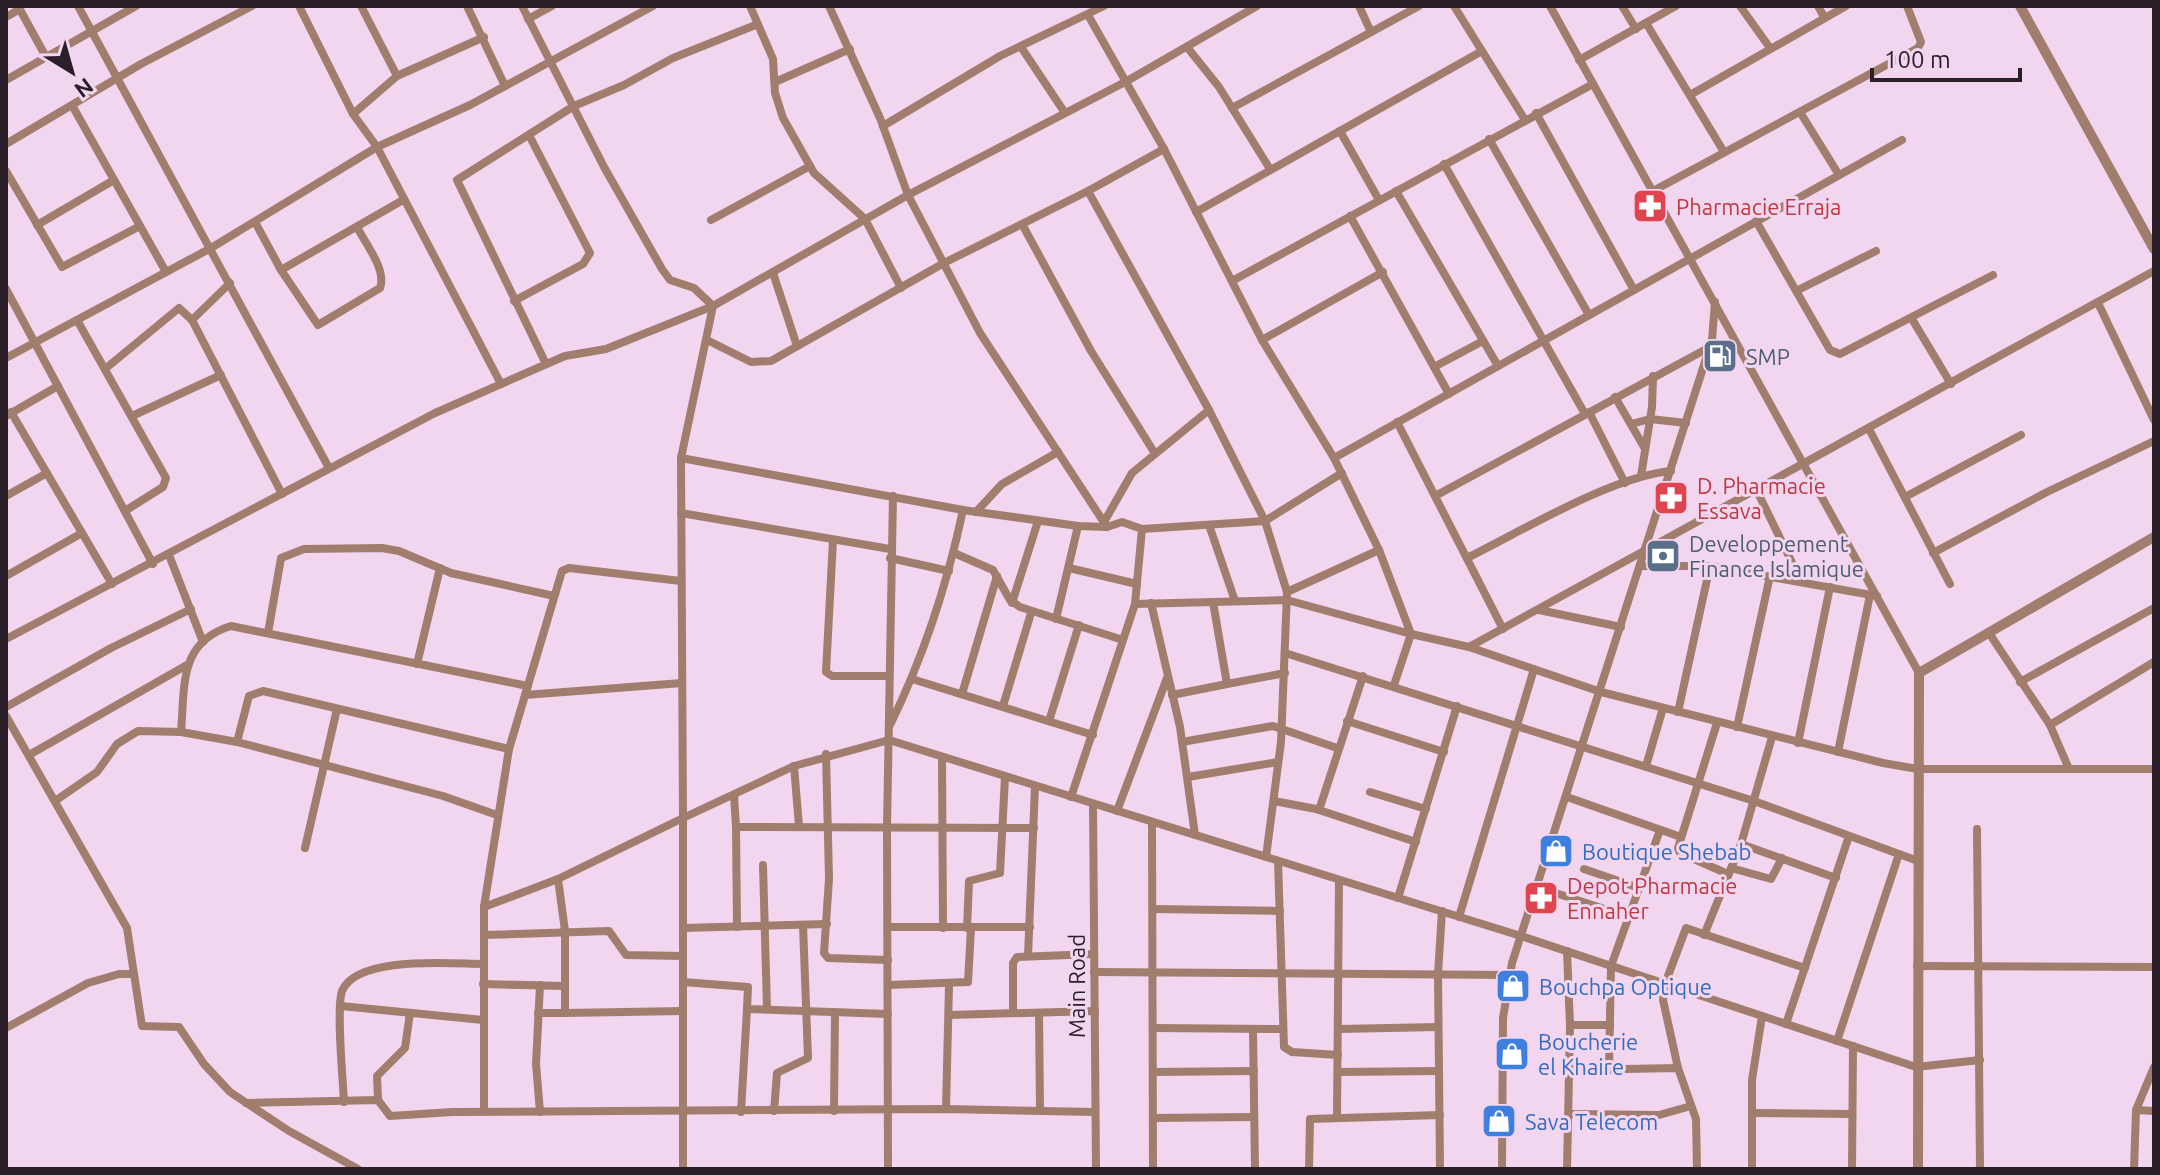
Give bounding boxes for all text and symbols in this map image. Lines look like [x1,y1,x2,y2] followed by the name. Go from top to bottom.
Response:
[32,32,112,112] north arrow
[1872,32,2020,82] scale bar
[1884,46,1951,73] text: 100 m
[70,73,98,103] text: N
[1631,187,1669,225] pharmacy icon: Pharmacie Erraja
[1676,194,1841,219] place label: Pharmacie Erraja
[1701,337,1739,375] fuel station icon: SMP
[1746,344,1790,369] place label: SMP
[1697,473,1826,523] place label: D. Pharmacie Essava
[1652,479,1690,517] pharmacy icon: D. Pharmacie Essava
[1689,531,1864,581] place label: Developpement Finance Islamique
[1644,537,1682,575] bank icon: Developpement Finance Islamique
[1537,832,1575,870] shop icon: Boutique Shebab
[1582,839,1751,864] place label: Boutique Shebab
[1567,873,1737,923] place label: Depot Pharmacie Ennaher
[1522,879,1560,917] pharmacy icon: Depot Pharmacie Ennaher
[1064,934,1089,1038] street label: Main Road
[1494,967,1532,1005] shop icon: Bouchpa Optique
[1539,974,1712,999] place label: Bouchpa Optique
[1538,1029,1638,1079] place label: Boucherie el Khaire
[1493,1035,1531,1073] shop icon: Boucherie el Khaire
[1480,1102,1518,1140] shop icon: Sava Telecom
[1525,1109,1658,1134] place label: Sava Telecom

